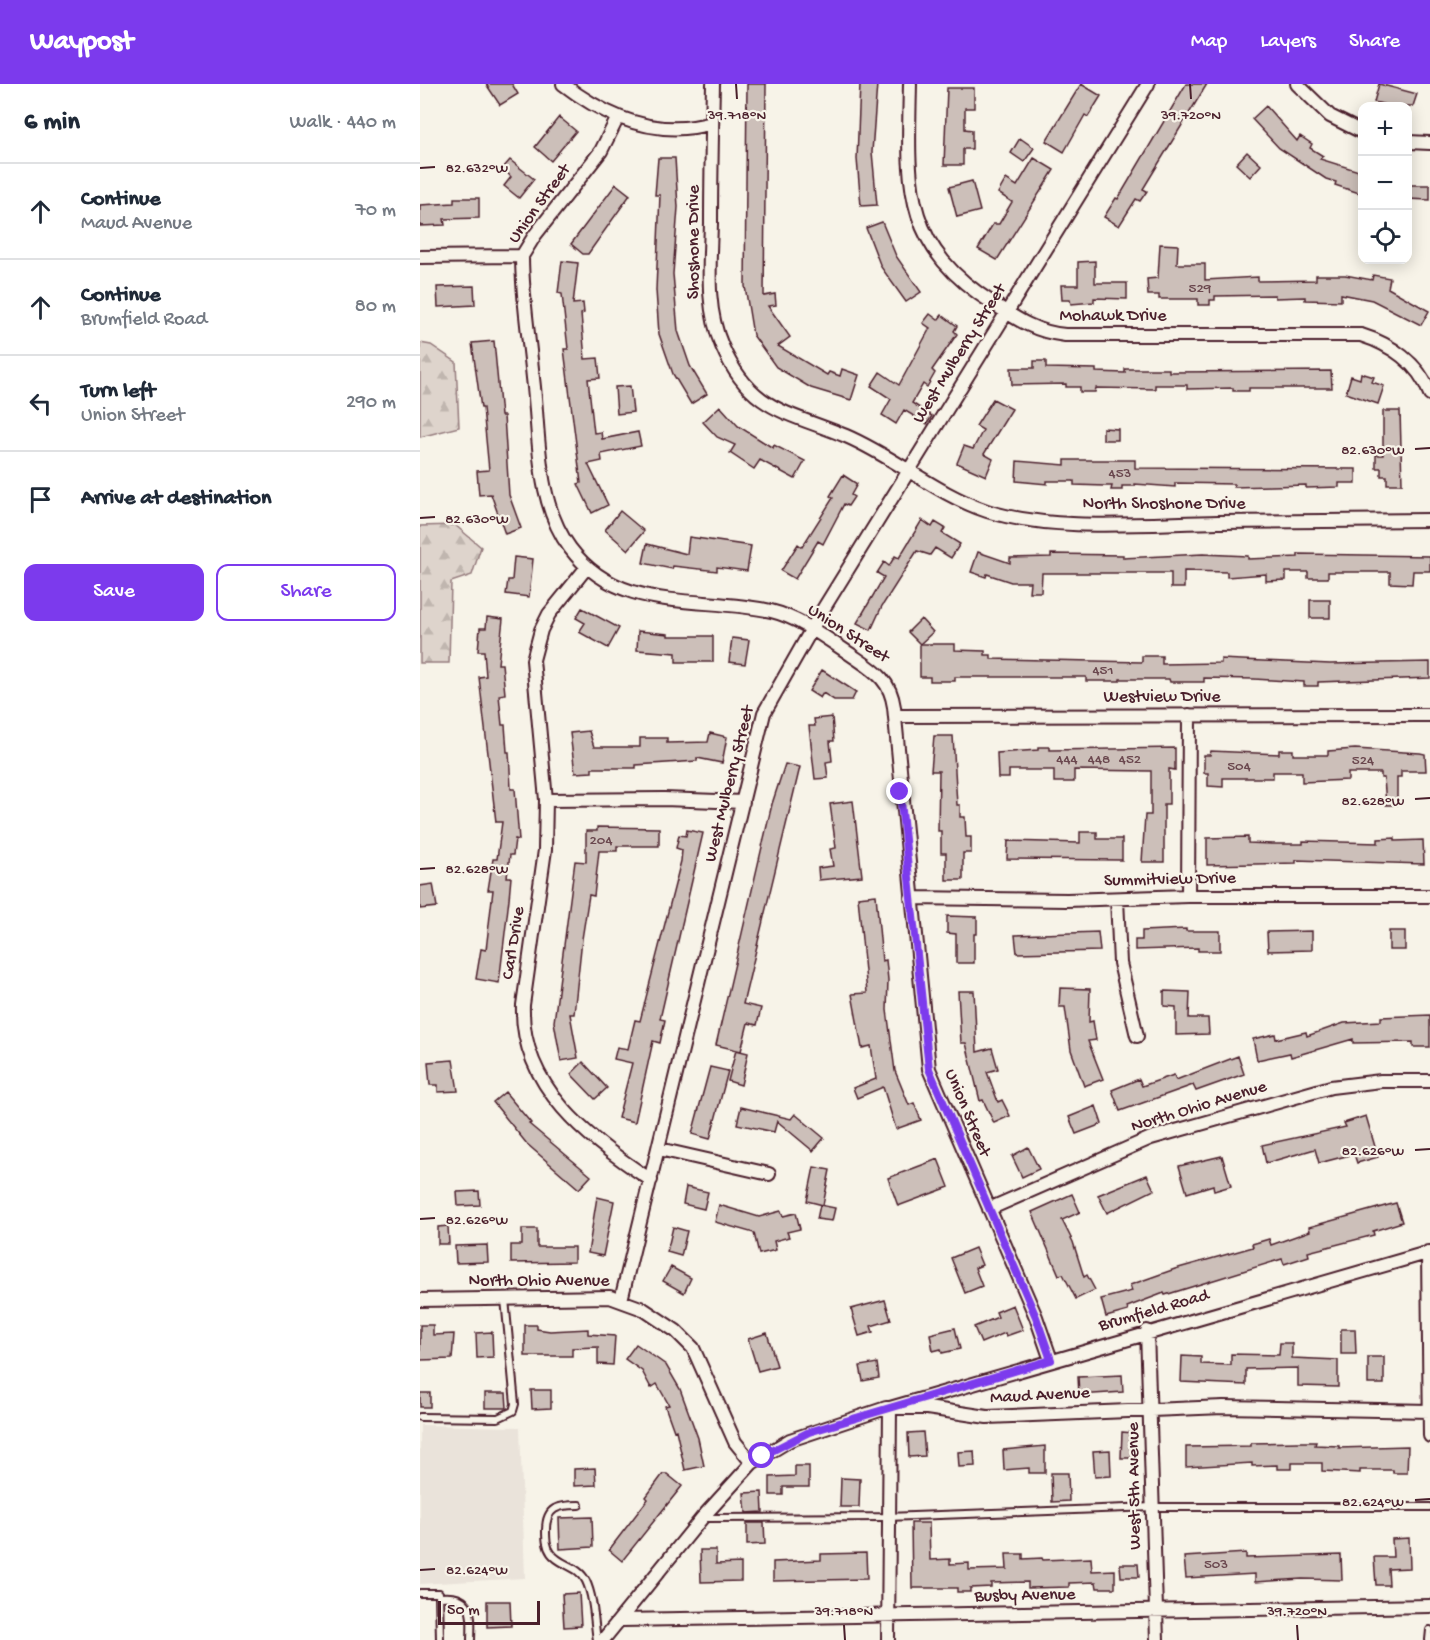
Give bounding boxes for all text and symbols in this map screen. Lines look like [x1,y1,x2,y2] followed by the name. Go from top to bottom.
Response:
[30,26,133,59] text: Waypost
[1191,30,1227,55] text: Map
[1260,30,1316,55] text: Layers
[1349,30,1400,55] text: Share
[1358,102,1412,264] map controls
[1358,102,1412,156] button: +
[707,107,767,125] text: 39.718°N
[1160,107,1221,125] text: 39.720°N
[24,108,80,139] text: 6 min
[290,112,396,135] text: Walk · 440 m
[1358,156,1412,210] button: −
[504,159,577,248] street label: Union Street
[446,160,509,178] text: 82.632°W
[684,184,705,299] street label: Shoshone Drive
[81,187,161,213] text: Continue
[24,195,57,228] icon: ahead
[355,200,396,223] text: 70 m
[1358,210,1412,264] button: locate
[81,213,192,236] text: Maud Avenue
[909,279,1012,428] street label: West Mulberry Street
[1189,280,1212,298] house number: 529
[81,283,161,309] text: Continue
[24,291,57,324] icon: ahead
[355,296,396,319] text: 80 m
[1060,306,1167,327] street label: Mohawk Drive
[81,309,207,332] text: Brumfield Road
[81,379,155,405] text: Turn left
[24,387,57,420] icon: left
[346,392,396,415] text: 290 m
[81,405,184,428] text: Union Street
[1341,442,1405,460] text: 82.630°W
[1109,465,1132,483] house number: 453
[24,483,57,516] icon: arrive
[81,486,271,512] text: Arrive at destination
[1082,494,1246,515] street label: North Shoshone Drive
[445,511,509,529] text: 82.630°W
[24,564,204,621] button: Save
[216,564,396,621] button: Share
[803,600,894,669] street label: Union Street
[1092,662,1114,680] house number: 451
[1103,687,1221,708] street label: Westview Drive
[700,702,760,864] street label: West Mulberry Street
[1056,751,1078,769] house number: 444
[1088,751,1110,769] house number: 448
[1119,751,1141,769] house number: 452
[1352,752,1374,770] house number: 524
[1227,758,1251,776] house number: 504
[886,778,912,804] route end
[1342,793,1405,811] text: 82.628°W
[590,832,612,850] house number: 204
[446,861,509,879] text: 82.628°W
[1104,868,1237,892] street label: Summitview Drive
[498,904,530,981] street label: Carl Drive
[939,1066,995,1161] street label: Union Street
[1129,1076,1270,1138] street label: North Ohio Avenue
[1342,1143,1404,1161] text: 82.626°W
[446,1212,508,1230] text: 82.626°W
[469,1271,610,1292] street label: North Ohio Avenue
[1096,1285,1213,1337] street label: Brumfield Road
[990,1383,1091,1409] street label: Maud Avenue
[1123,1421,1147,1550] street label: West 5th Avenue
[748,1442,774,1468] route start
[1342,1494,1404,1512] text: 82.624°W
[1204,1556,1228,1574] house number: 503
[446,1562,508,1580] text: 82.624°W
[973,1585,1076,1607] street label: Busby Avenue
[438,1598,540,1626] scale bar
[447,1602,480,1621] text: 50 m
[814,1603,874,1621] text: 39.718°N
[1266,1603,1327,1621] text: 39.720°N

